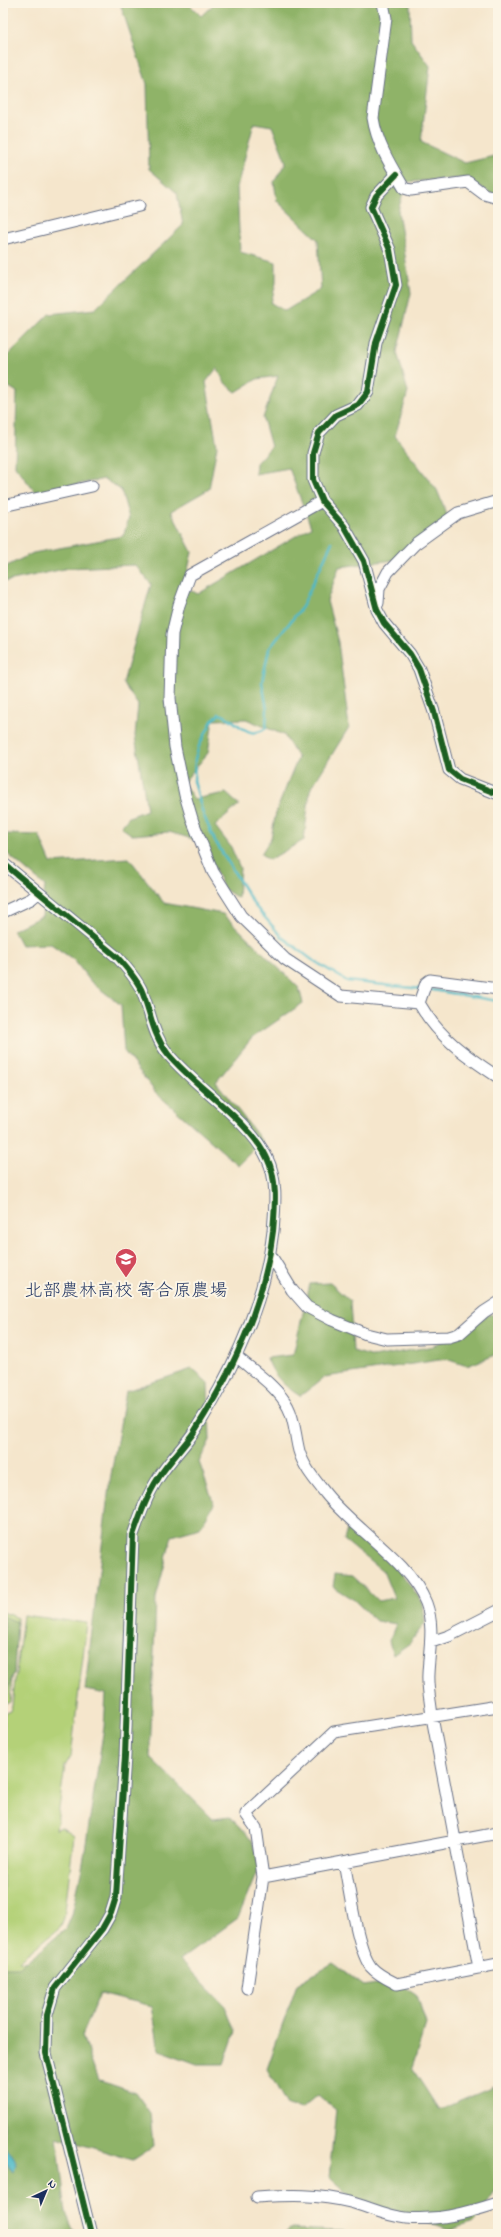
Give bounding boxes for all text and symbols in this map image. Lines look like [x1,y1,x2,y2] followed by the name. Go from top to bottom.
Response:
[113,1246,139,1279] school or university icon: 北部農林高校 寄合原農場
[25,1279,227,1305] place label: 北部農林高校 寄合原農場
[26,2171,66,2211] north arrow
[44,2176,60,2193] text: N

